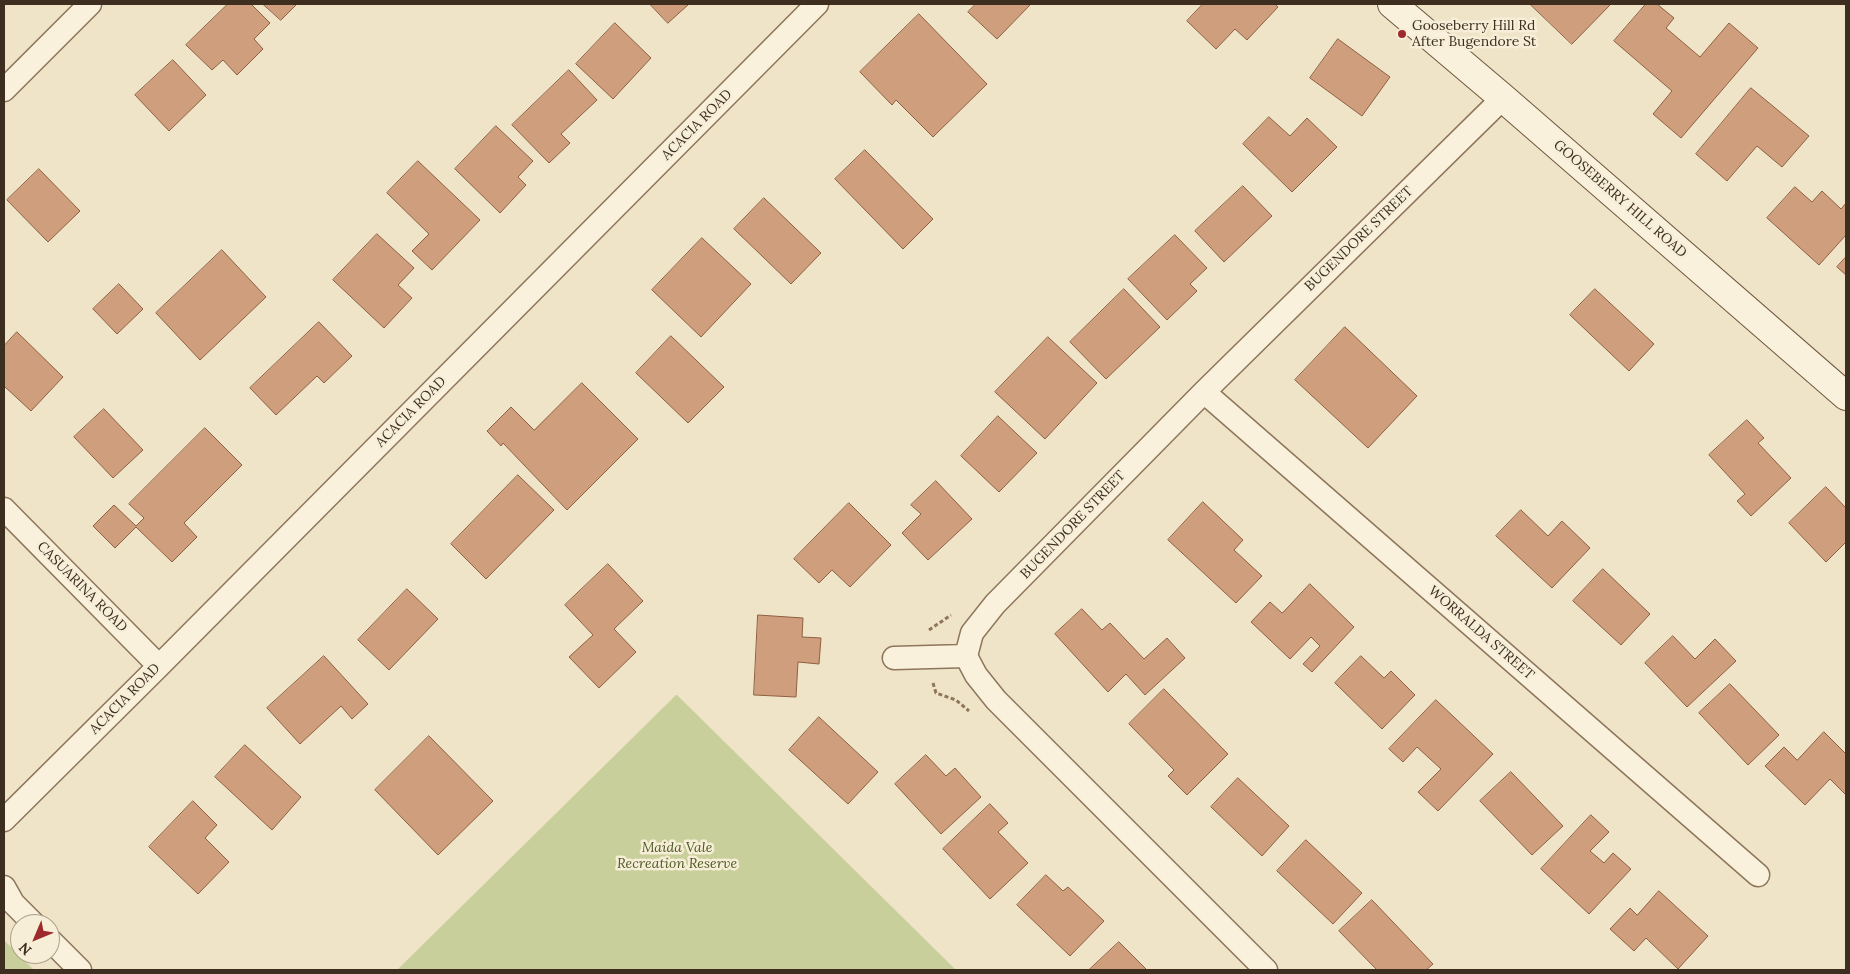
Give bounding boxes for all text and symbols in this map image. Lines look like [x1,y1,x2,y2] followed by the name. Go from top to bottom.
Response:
[1412,18,1536,50] place label: Gooseberry Hill Rd After Bugendore St
[1396,28,1408,40] marker: Gooseberry Hill Rd After Bugendore St
[658,86,736,164] street label: ACACIA ROAD
[1550,137,1690,261] street label: GOOSEBERRY HILL ROAD
[1301,183,1417,295] street label: BUGENDORE STREET
[372,373,450,451] street label: ACACIA ROAD
[1017,467,1129,583] street label: BUGENDORE STREET
[33,538,131,636] street label: CASUARINA ROAD
[1425,583,1537,683] street label: WORRALDA STREET
[86,660,164,738] street label: ACACIA ROAD
[617,840,737,872] park label: Maida Vale Recreation Reserve
[10,914,60,964] north arrow
[15,939,35,959] text: N

